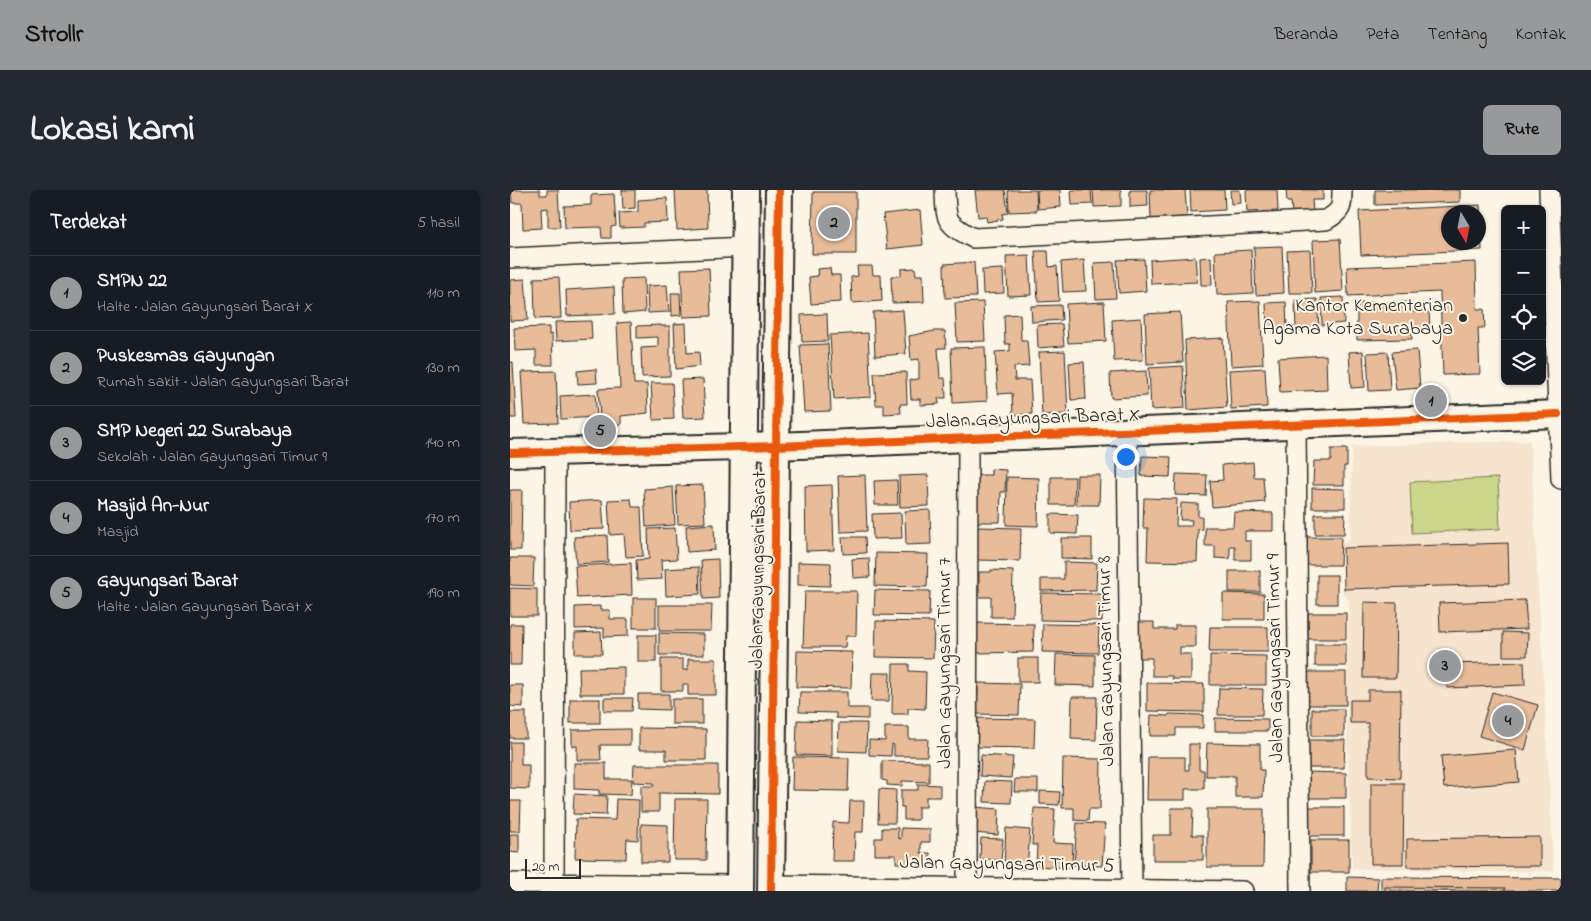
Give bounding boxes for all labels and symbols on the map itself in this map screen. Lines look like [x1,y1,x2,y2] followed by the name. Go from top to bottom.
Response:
[818,204,850,242] pin: 2
[1441,205,1486,250] north arrow
[1262,292,1453,345] place label: Kantor Kementerian Agama Kota Surabaya
[1457,312,1469,324] marker: Kantor Kementerian Agama Kota Surabaya
[1415,382,1447,420] pin: 1
[925,401,1141,438] street label: Jalan Gayungsari Barat X
[584,412,616,450] pin: 5
[1113,444,1139,470] your location
[743,470,776,669] street label: Jalan Gayungsari Barat
[1260,553,1293,763] street label: Jalan Gayungsari Timur 9
[1091,555,1124,767] street label: Jalan Gayungsari Timur 8
[931,557,961,769] street label: Jalan Gayungsari Timur 7
[1429,647,1461,685] pin: 3
[1492,702,1524,740] pin: 4
[899,849,1115,882] street label: Jalan Gayungsari Timur 5
[525,856,581,879] scale bar

